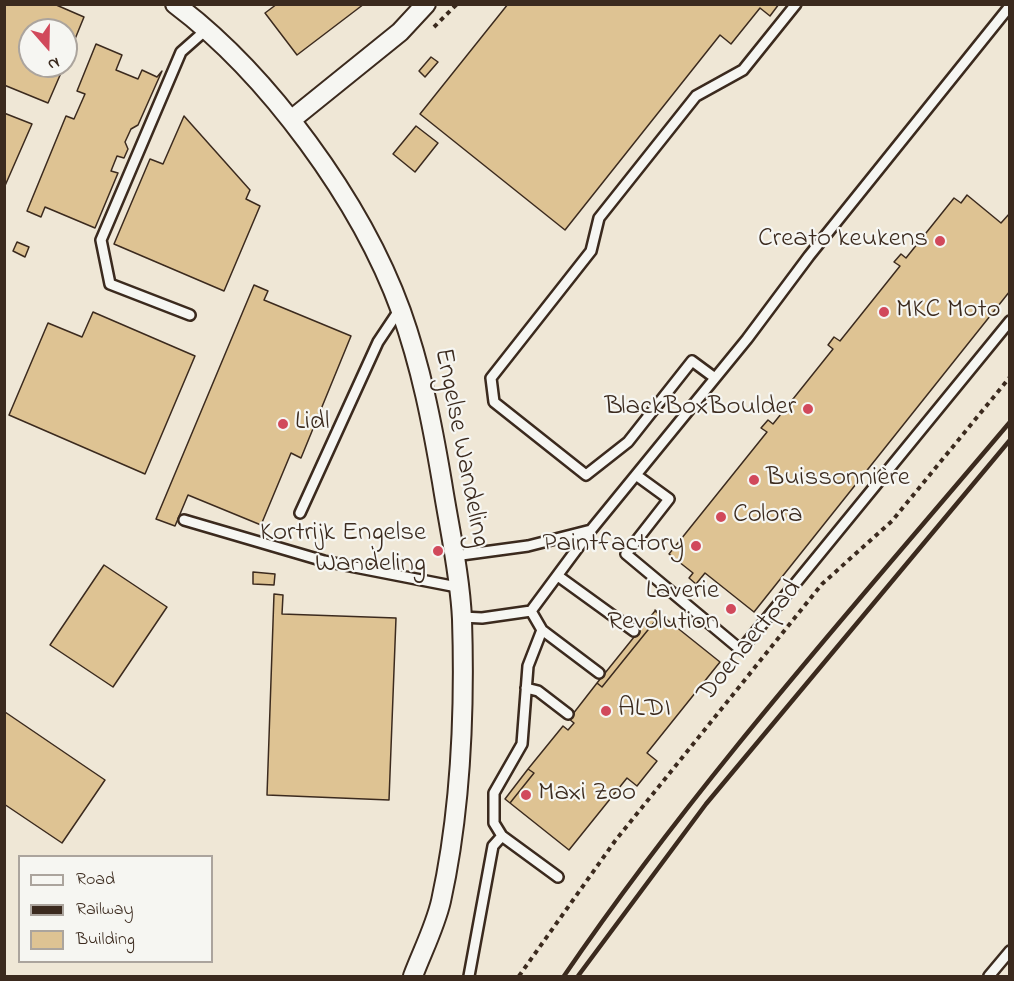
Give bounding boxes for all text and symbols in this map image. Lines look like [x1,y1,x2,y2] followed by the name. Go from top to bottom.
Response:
[18,18,78,78] north arrow
[44,50,63,76] text: N
[758,225,928,257] place label: Creato keukens
[933,234,947,248] marker: Creato keukens
[896,296,1001,328] place label: MKC Moto
[877,305,891,319] marker: MKC Moto
[425,346,495,550] street label: Engelse Wandeling
[604,393,796,425] place label: BlackBoxBoulder
[801,402,815,416] marker: BlackBoxBoulder
[295,408,330,440] place label: Lidl
[276,417,290,431] marker: Lidl
[766,464,910,496] place label: Buissonnière
[747,473,761,487] marker: Buissonnière
[733,501,803,533] place label: Colora
[714,510,728,524] marker: Colora
[260,519,426,582] place label: Kortrijk Engelse Wandeling
[543,530,684,562] place label: Paintfactory
[689,539,703,553] marker: Paintfactory
[431,544,445,558] marker: Kortrijk Engelse Wandeling
[692,574,810,710] street label: Doenaertpad
[607,577,719,640] place label: Laverie Revolution
[724,602,738,616] marker: Laverie Revolution
[618,695,671,727] place label: ALDI
[599,704,613,718] marker: ALDI
[538,779,636,811] place label: Maxi Zoo
[519,788,533,802] marker: Maxi Zoo
[18,855,213,963] legend
[76,867,115,893] text: Road
[76,897,133,923] text: Railway
[76,927,135,953] text: Building

